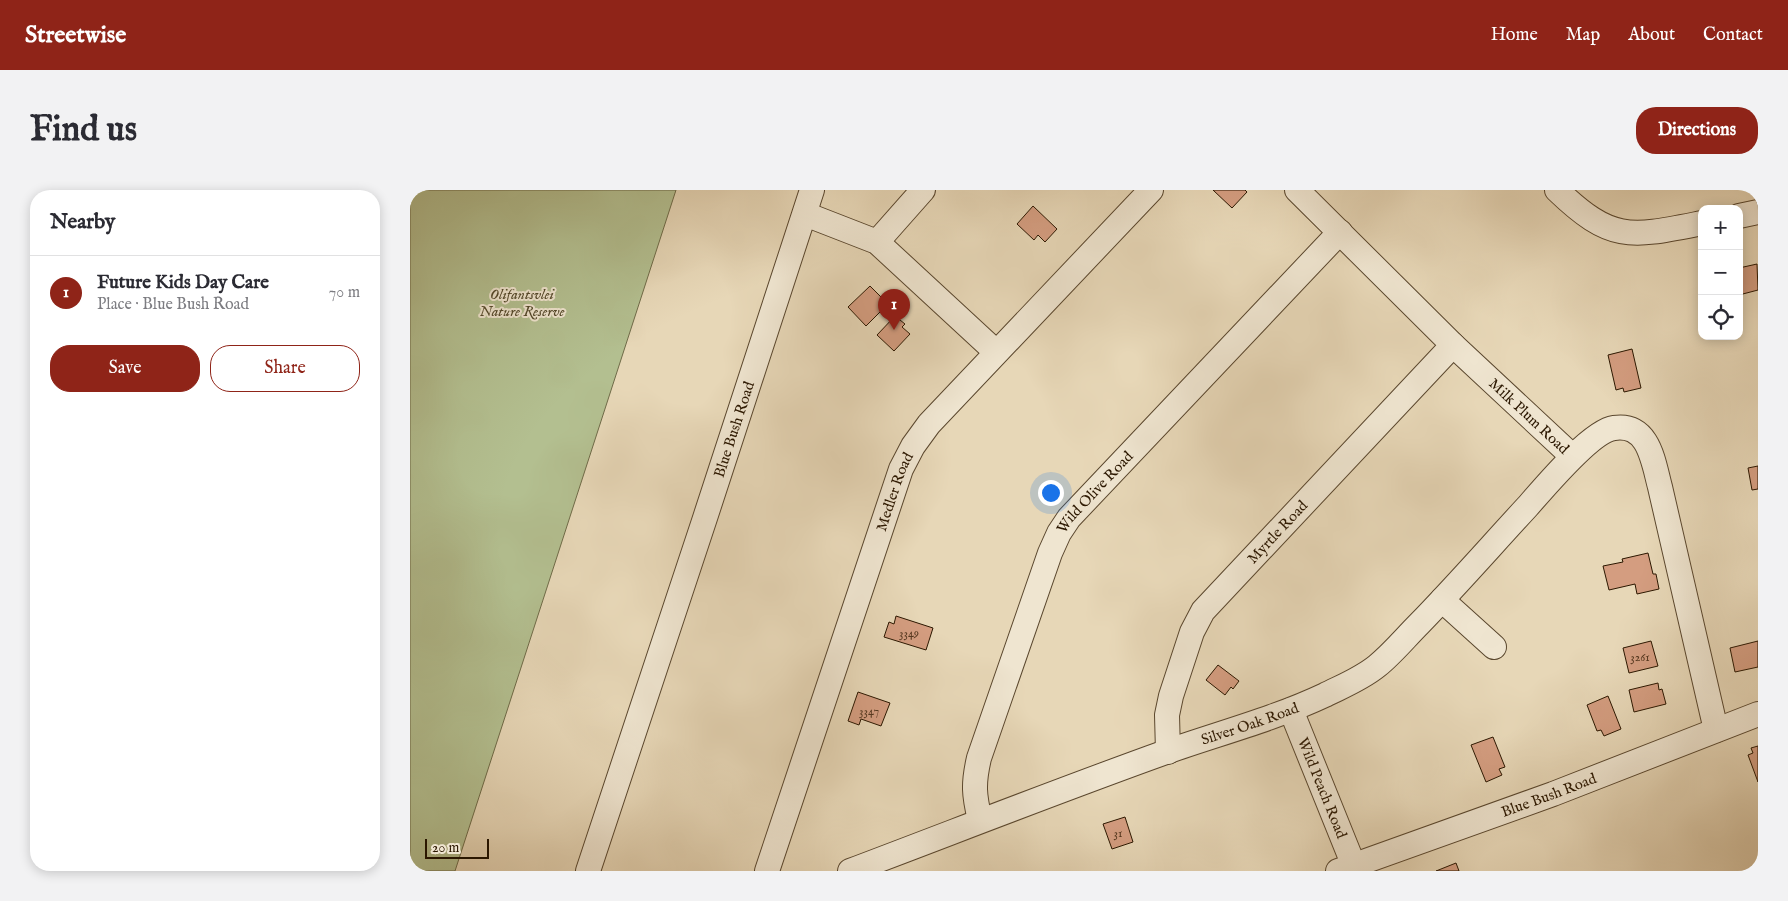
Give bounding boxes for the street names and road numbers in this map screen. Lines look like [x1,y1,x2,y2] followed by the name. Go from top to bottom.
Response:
[1485,374,1574,459] street label: Milk Plum Road
[710,378,759,480] street label: Blue Bush Road
[1053,447,1138,537] street label: Wild Olive Road
[872,448,918,534] street label: Medler Road
[1243,496,1313,568] street label: Myrtle Road
[1199,698,1302,750] street label: Silver Oak Road
[1293,735,1351,842] street label: Wild Peach Road
[1499,769,1600,822] street label: Blue Bush Road

